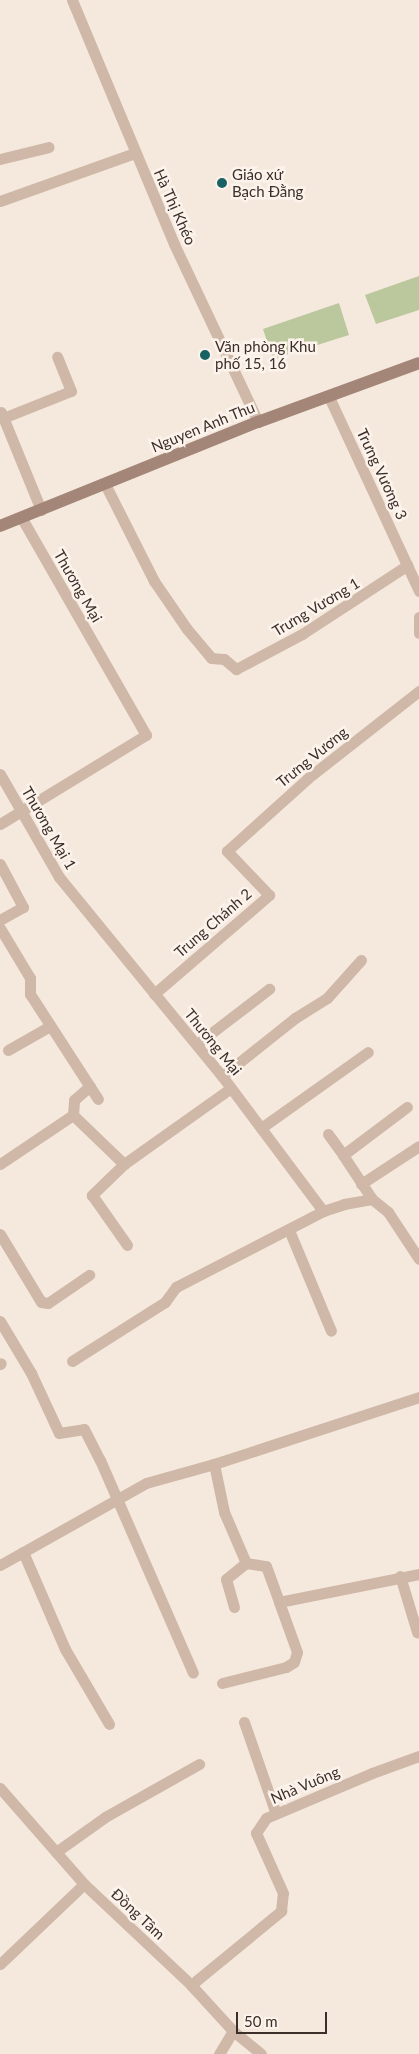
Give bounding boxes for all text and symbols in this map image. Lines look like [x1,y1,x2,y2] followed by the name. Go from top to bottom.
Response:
[232,165,303,200] place label: Giáo xứ Bạch Đằng
[150,166,200,248] street label: Hà Thị Khéo
[216,177,228,189] marker: Giáo xứ Bạch Đằng
[215,337,316,372] place label: Văn phòng Khu phố 15, 16
[199,349,211,361] marker: Văn phòng Khu phố 15, 16
[148,398,258,456] street label: Nguyen Anh Thu
[353,425,411,523] street label: Trưng Vương 3
[50,547,106,625] street label: Thương Mại
[269,574,363,640] street label: Trưng Vương 1
[273,723,351,791] street label: Trưng Vương
[18,783,80,873] street label: Thương Mại 1
[171,885,255,961] street label: Trung Chánh 2
[181,1005,245,1079] street label: Thương Mại
[268,1762,342,1808] street label: Nhà Vuông
[107,1885,169,1943] street label: Đồng Tâm
[239,2002,330,2034] scale bar
[244,2012,278,2030] text: 50 m

